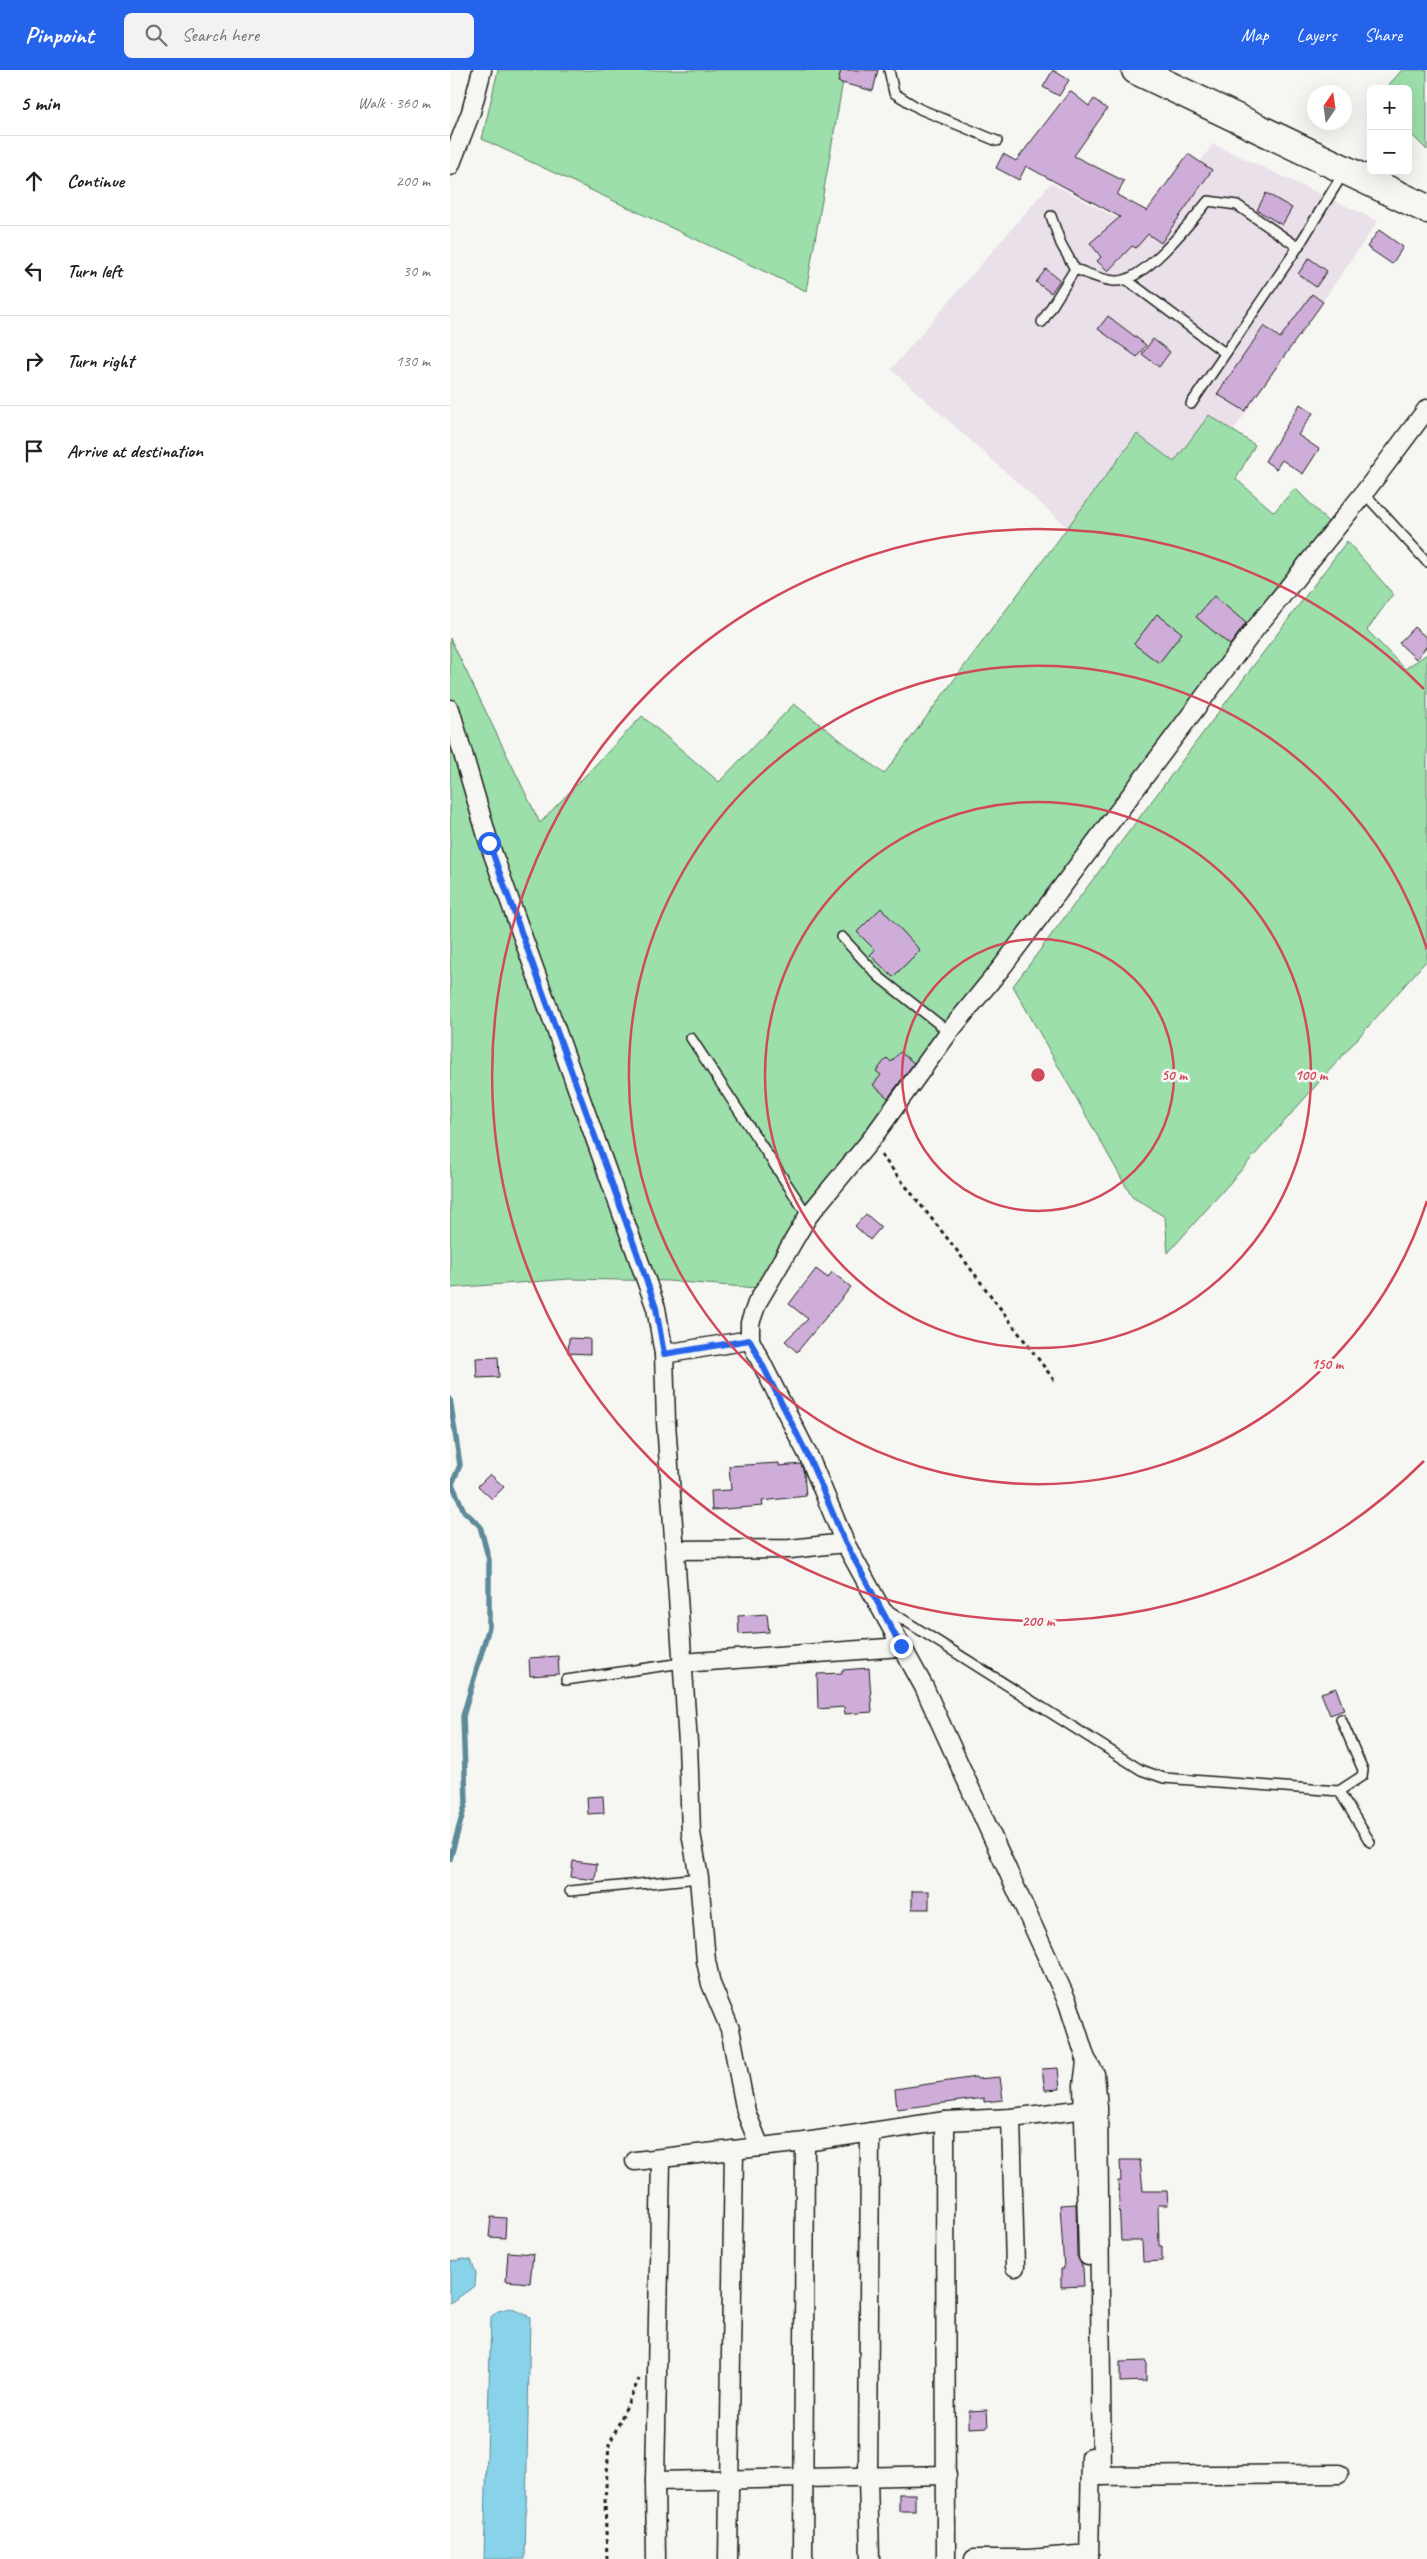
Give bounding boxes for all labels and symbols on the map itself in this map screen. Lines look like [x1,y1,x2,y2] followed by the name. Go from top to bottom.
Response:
[1307,85,1352,130] north arrow
[478,832,501,855] route start
[1029,1066,1047,1084] centre of rings
[1161,1066,1188,1085] text: 50 m
[1295,1066,1329,1085] text: 100 m
[1311,1355,1345,1374] text: 150 m
[1022,1612,1056,1631] text: 200 m
[890,1635,913,1658] route end

